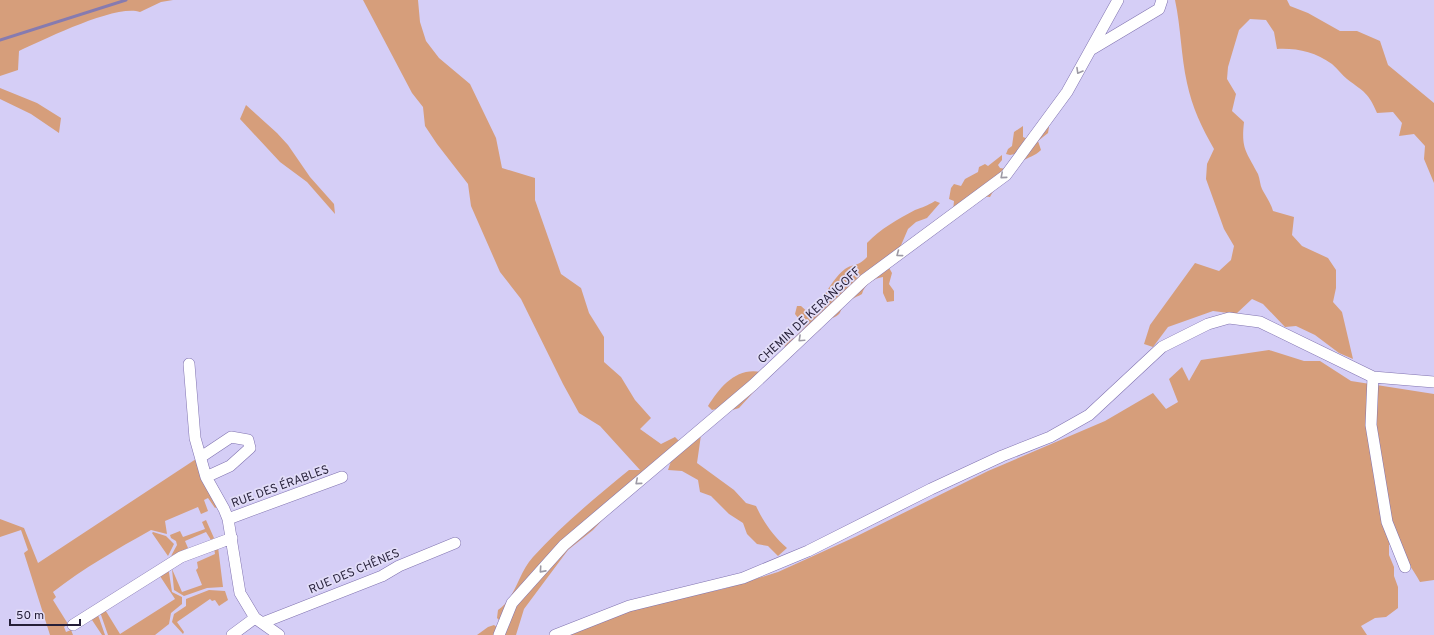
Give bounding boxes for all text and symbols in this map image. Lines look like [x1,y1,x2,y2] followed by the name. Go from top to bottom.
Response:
[1076,67,1083,74] one-way arrow
[1000,171,1008,179] one-way arrow
[897,249,904,256] one-way arrow
[755,264,865,368] street label: CHEMIN DE KERANGOFF
[798,334,806,342] one-way arrow
[229,462,331,512] street label: RUE DES ÉRABLES
[635,478,642,485] one-way arrow
[307,546,402,598] street label: RUE DES CHÊNES
[539,565,547,573] one-way arrow
[10,601,80,627] scale bar
[16,608,44,624] text: 50 m

